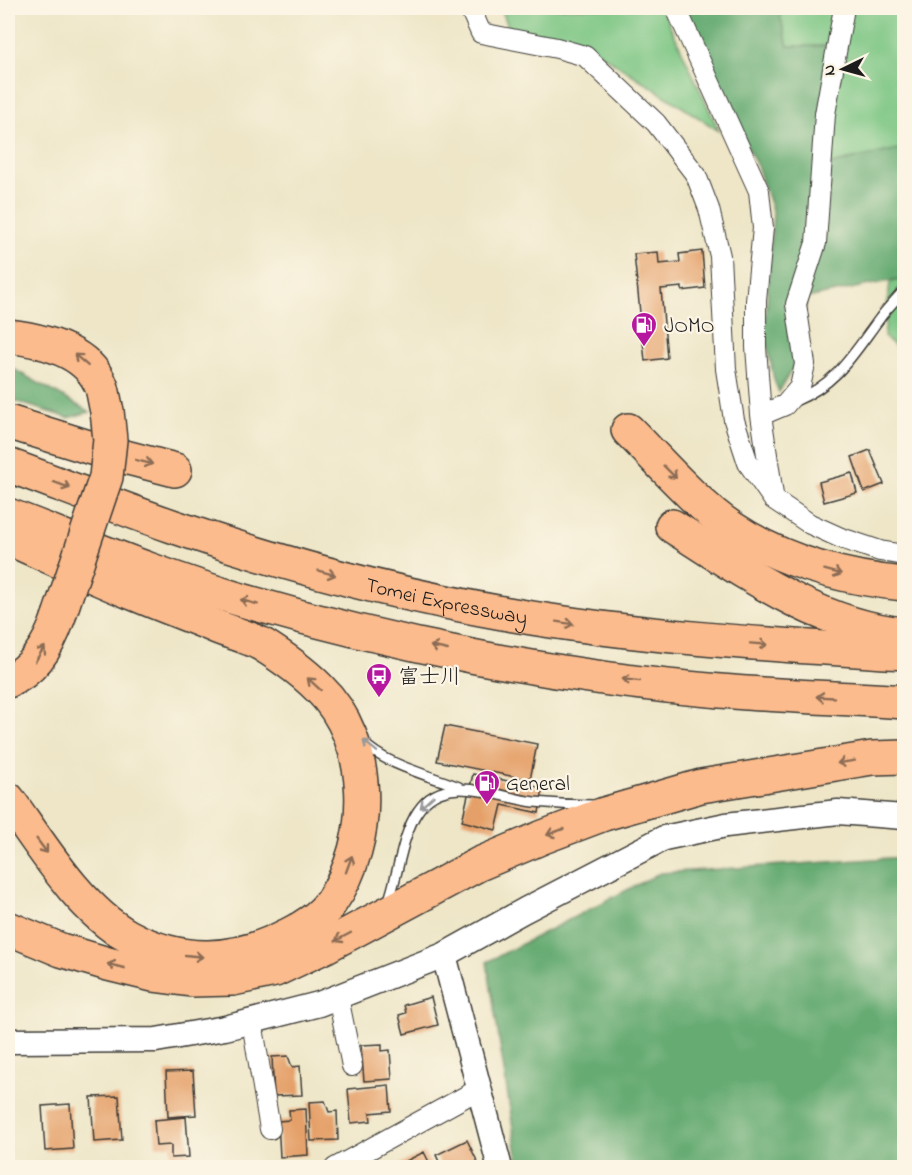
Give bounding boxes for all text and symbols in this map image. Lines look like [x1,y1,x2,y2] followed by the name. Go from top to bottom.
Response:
[813,39,873,99] north arrow
[818,64,842,77] text: N
[629,310,659,348] fuel station icon: JOMO
[664,312,715,342] place label: JOMO
[73,354,89,367] one-way arrow
[134,456,153,468] one-way arrow
[662,464,677,479] one-way arrow
[52,481,71,492] one-way arrow
[823,567,842,578] one-way arrow
[317,568,336,579] one-way arrow
[362,571,530,636] street label: Tomei Expressway
[240,595,259,607] one-way arrow
[555,617,575,628] one-way arrow
[749,639,769,650] one-way arrow
[429,642,448,654] one-way arrow
[34,646,46,663] one-way arrow
[364,661,394,699] bus stop icon: 富士川
[398,663,461,693] place label: 富士川
[622,674,641,685] one-way arrow
[307,677,322,691] one-way arrow
[816,691,836,702] one-way arrow
[362,740,378,753] one-way arrow
[837,757,857,768] one-way arrow
[472,768,502,806] fuel station icon: General
[506,770,570,800] place label: General
[419,795,434,809] one-way arrow
[547,827,565,838] one-way arrow
[36,838,49,854] one-way arrow
[345,855,356,874] one-way arrow
[335,931,352,943] one-way arrow
[184,951,204,962] one-way arrow
[107,959,126,971] one-way arrow

